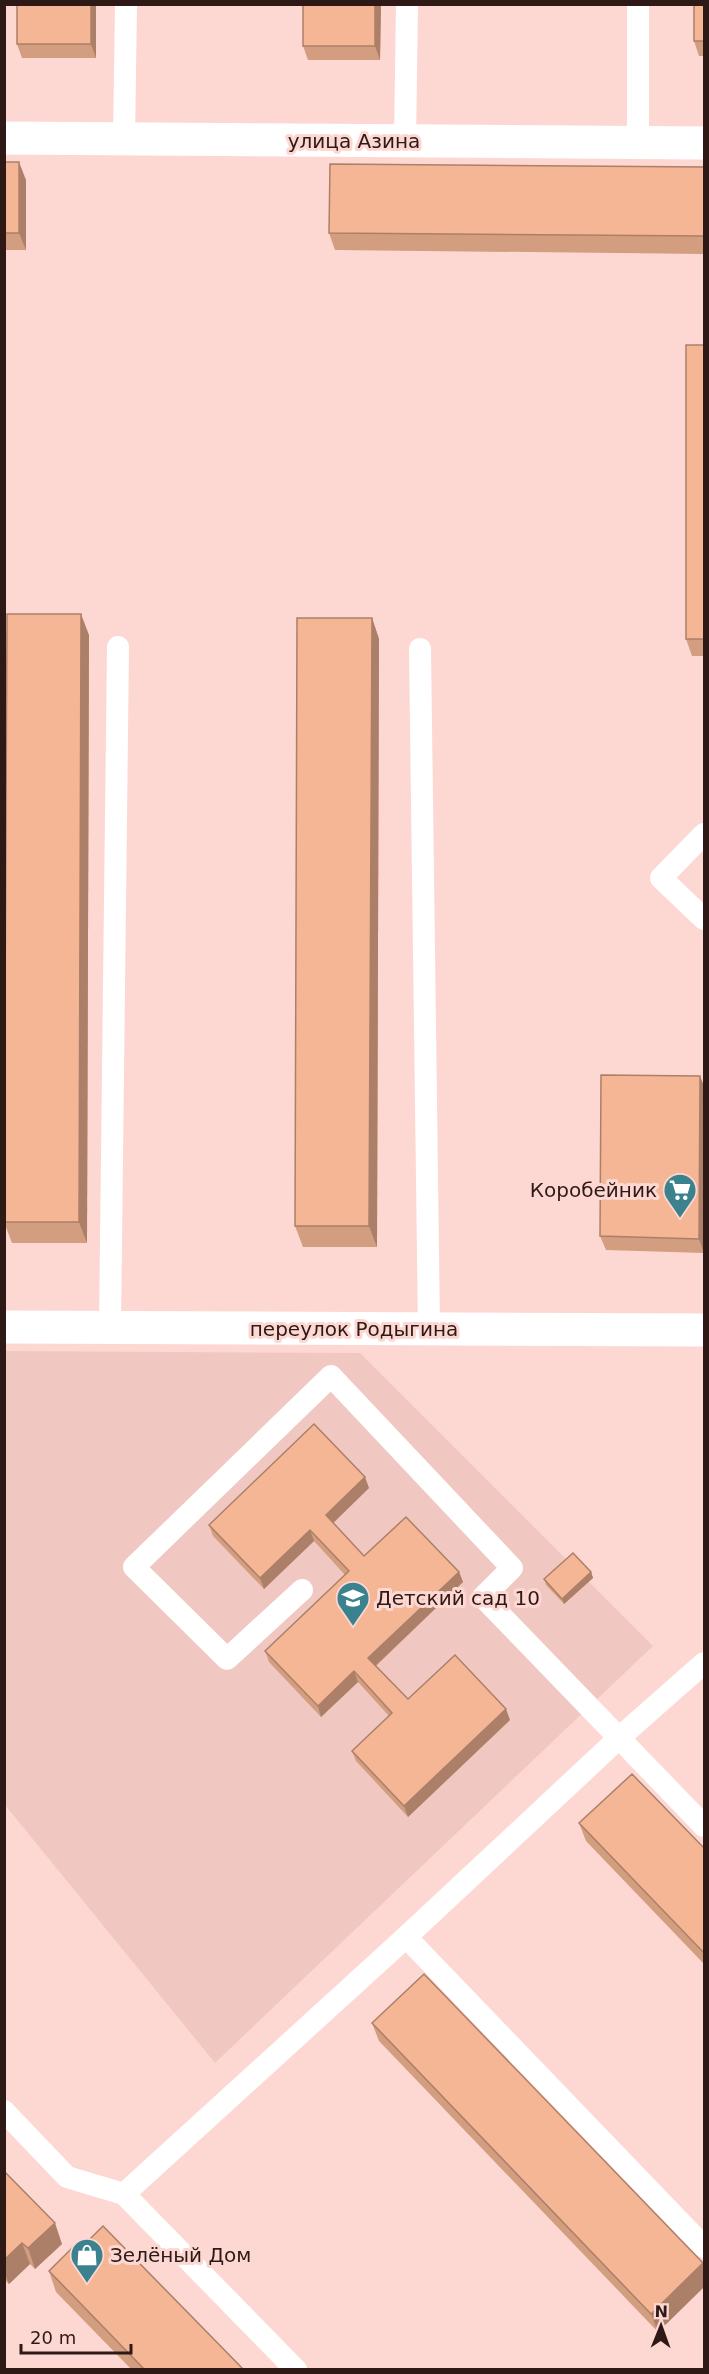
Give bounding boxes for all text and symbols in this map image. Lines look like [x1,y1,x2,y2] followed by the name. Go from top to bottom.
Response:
[288,129,420,153] street label: улица Азина
[662,1172,698,1219] supermarket icon: Коробейник
[530,1178,657,1202] place label: Коробейник
[250,1317,458,1341] street label: переулок Родыгина
[335,1580,371,1627] school or university icon: Детский сад 10
[376,1586,540,1610] place label: Детский сад 10
[69,2237,105,2284] shop icon: Зелёный Дом
[110,2243,251,2267] place label: Зелёный Дом
[631,2296,691,2356] north arrow
[654,2302,668,2321] text: N
[21,2317,130,2355] scale bar
[30,2327,76,2348] text: 20 m

